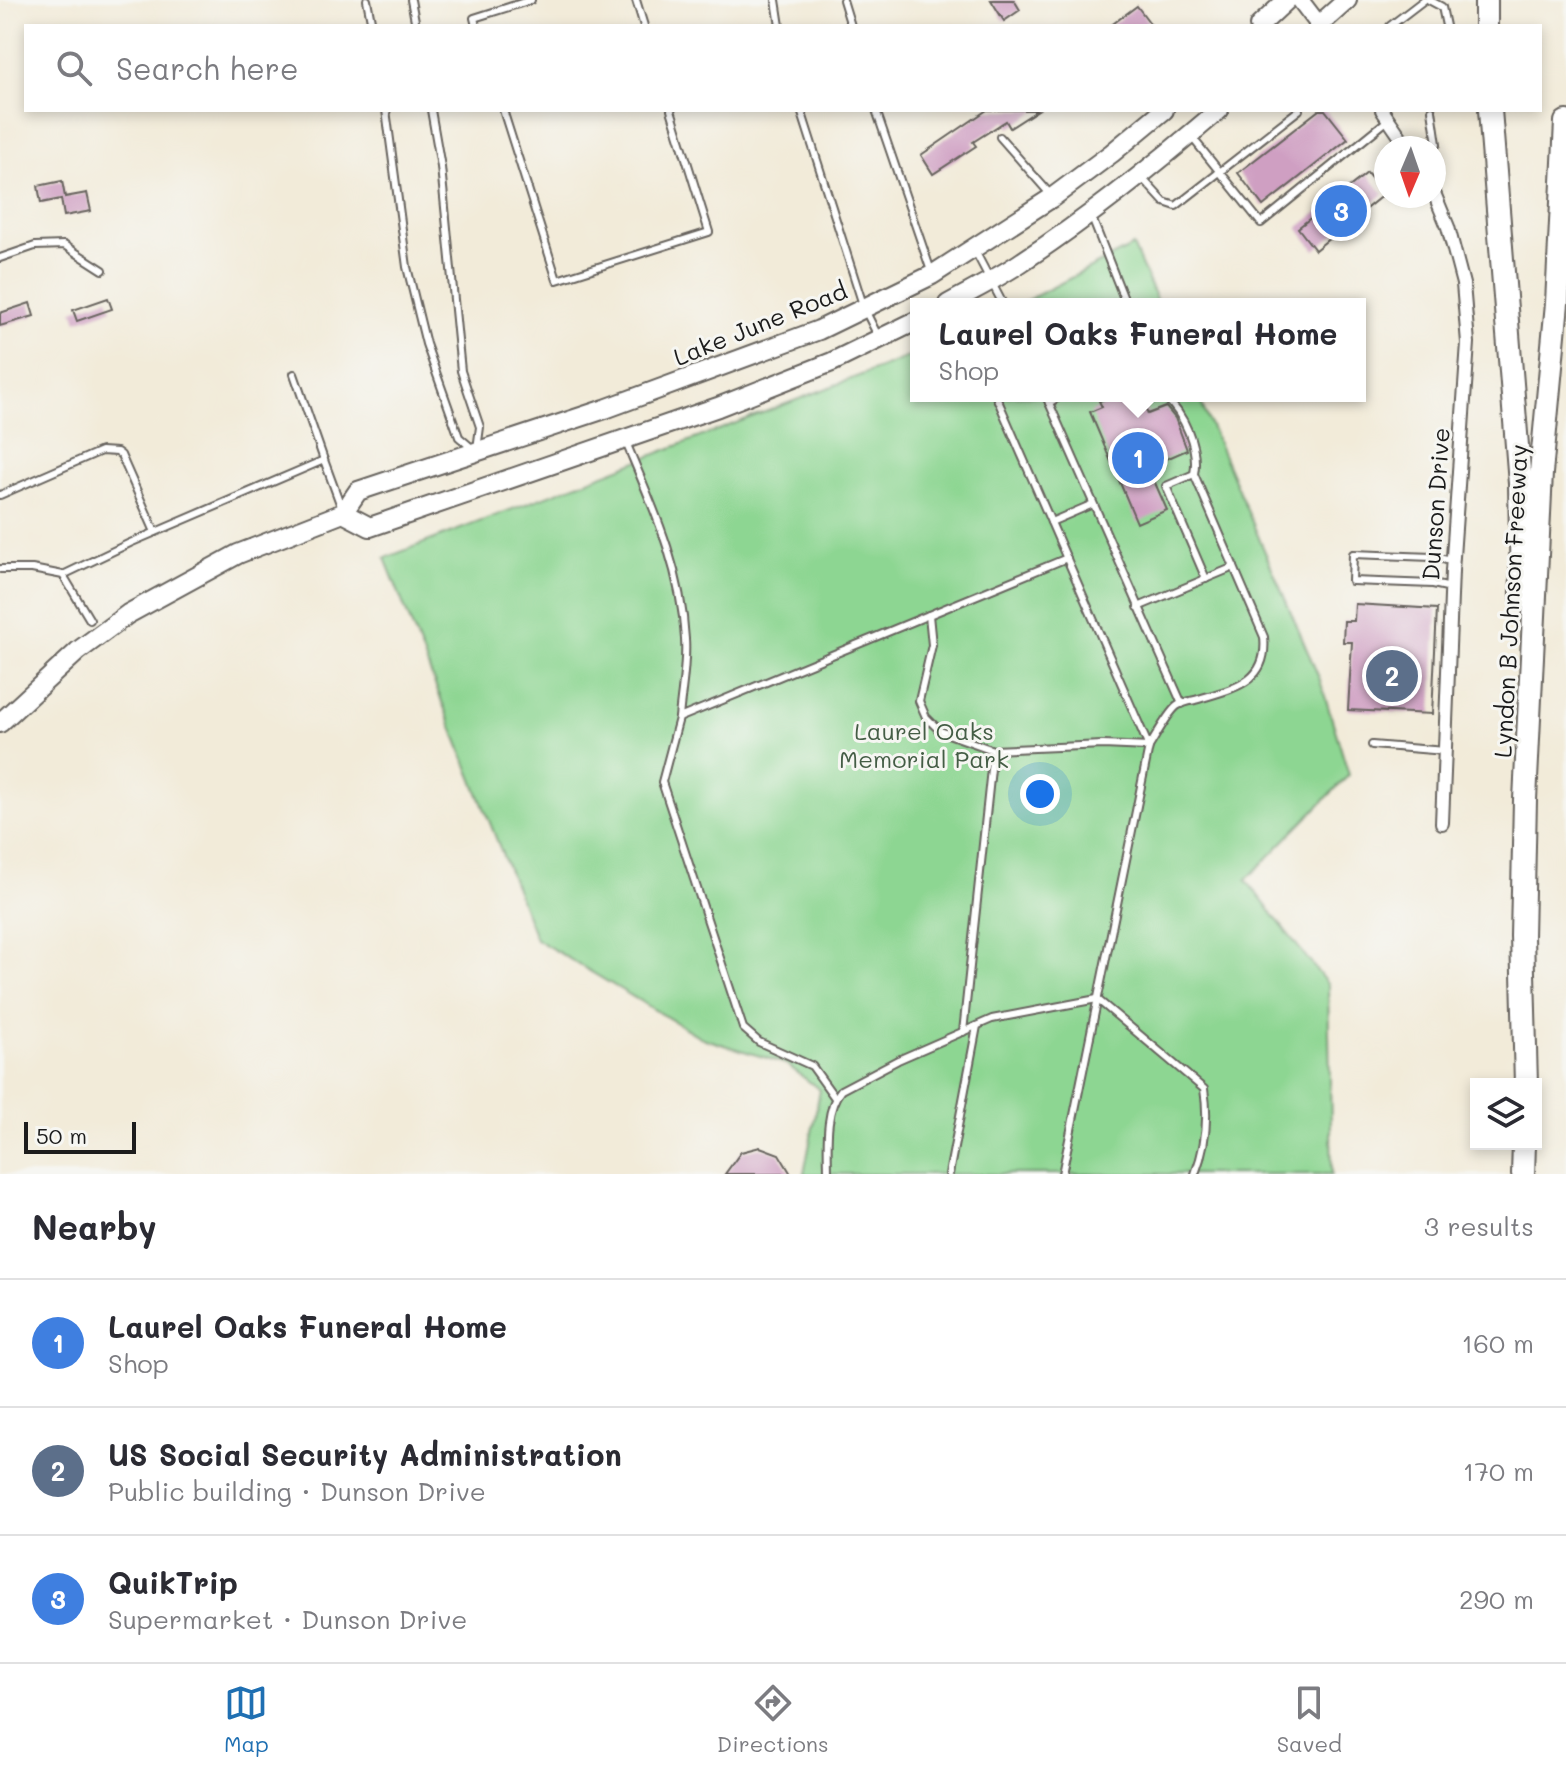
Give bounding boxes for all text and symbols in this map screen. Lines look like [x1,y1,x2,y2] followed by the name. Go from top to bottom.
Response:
[24,24,1542,112] search box
[52,46,96,90] icon: search
[116,48,299,88] text: Search here
[1374,136,1446,208] north arrow
[1315,181,1367,241] pin: 3
[669,274,851,372] street label: Lake June Road
[910,298,1366,402] popup
[939,313,1337,353] text: Laurel Oaks Funeral Home
[939,353,999,387] text: Shop
[1414,426,1456,582] street label: Dunson Drive
[1112,428,1164,488] pin: 1
[1486,443,1534,759] street label: Lyndon B Johnson Freeway
[1366,646,1418,706] pin: 2
[839,715,1009,774] park label: Laurel Oaks Memorial Park
[1020,774,1060,814] your location
[1470,1078,1542,1150] map controls
[1470,1078,1542,1150] button: layers
[24,1118,136,1154] scale bar
[36,1121,87,1150] text: 50 m
[32,1204,157,1249] text: Nearby
[1424,1209,1534,1243] text: 3 results
[108,1306,507,1346] text: Laurel Oaks Funeral Home
[52,1326,64,1360] text: 1
[1462,1326,1534,1360] text: 160 m
[108,1346,169,1380] text: Shop
[108,1434,622,1474] text: US Social Security Administration
[51,1454,65,1488] text: 2
[1463,1454,1534,1488] text: 170 m
[108,1474,486,1508] text: Public building · Dunson Drive
[108,1562,238,1602] text: QuikTrip
[50,1582,66,1616] text: 3
[1459,1582,1534,1616] text: 290 m
[108,1602,467,1636] text: Supermarket · Dunson Drive
[224,1681,269,1758] tab: Map
[717,1681,829,1758] tab: Directions
[1277,1681,1342,1758] tab: Saved

